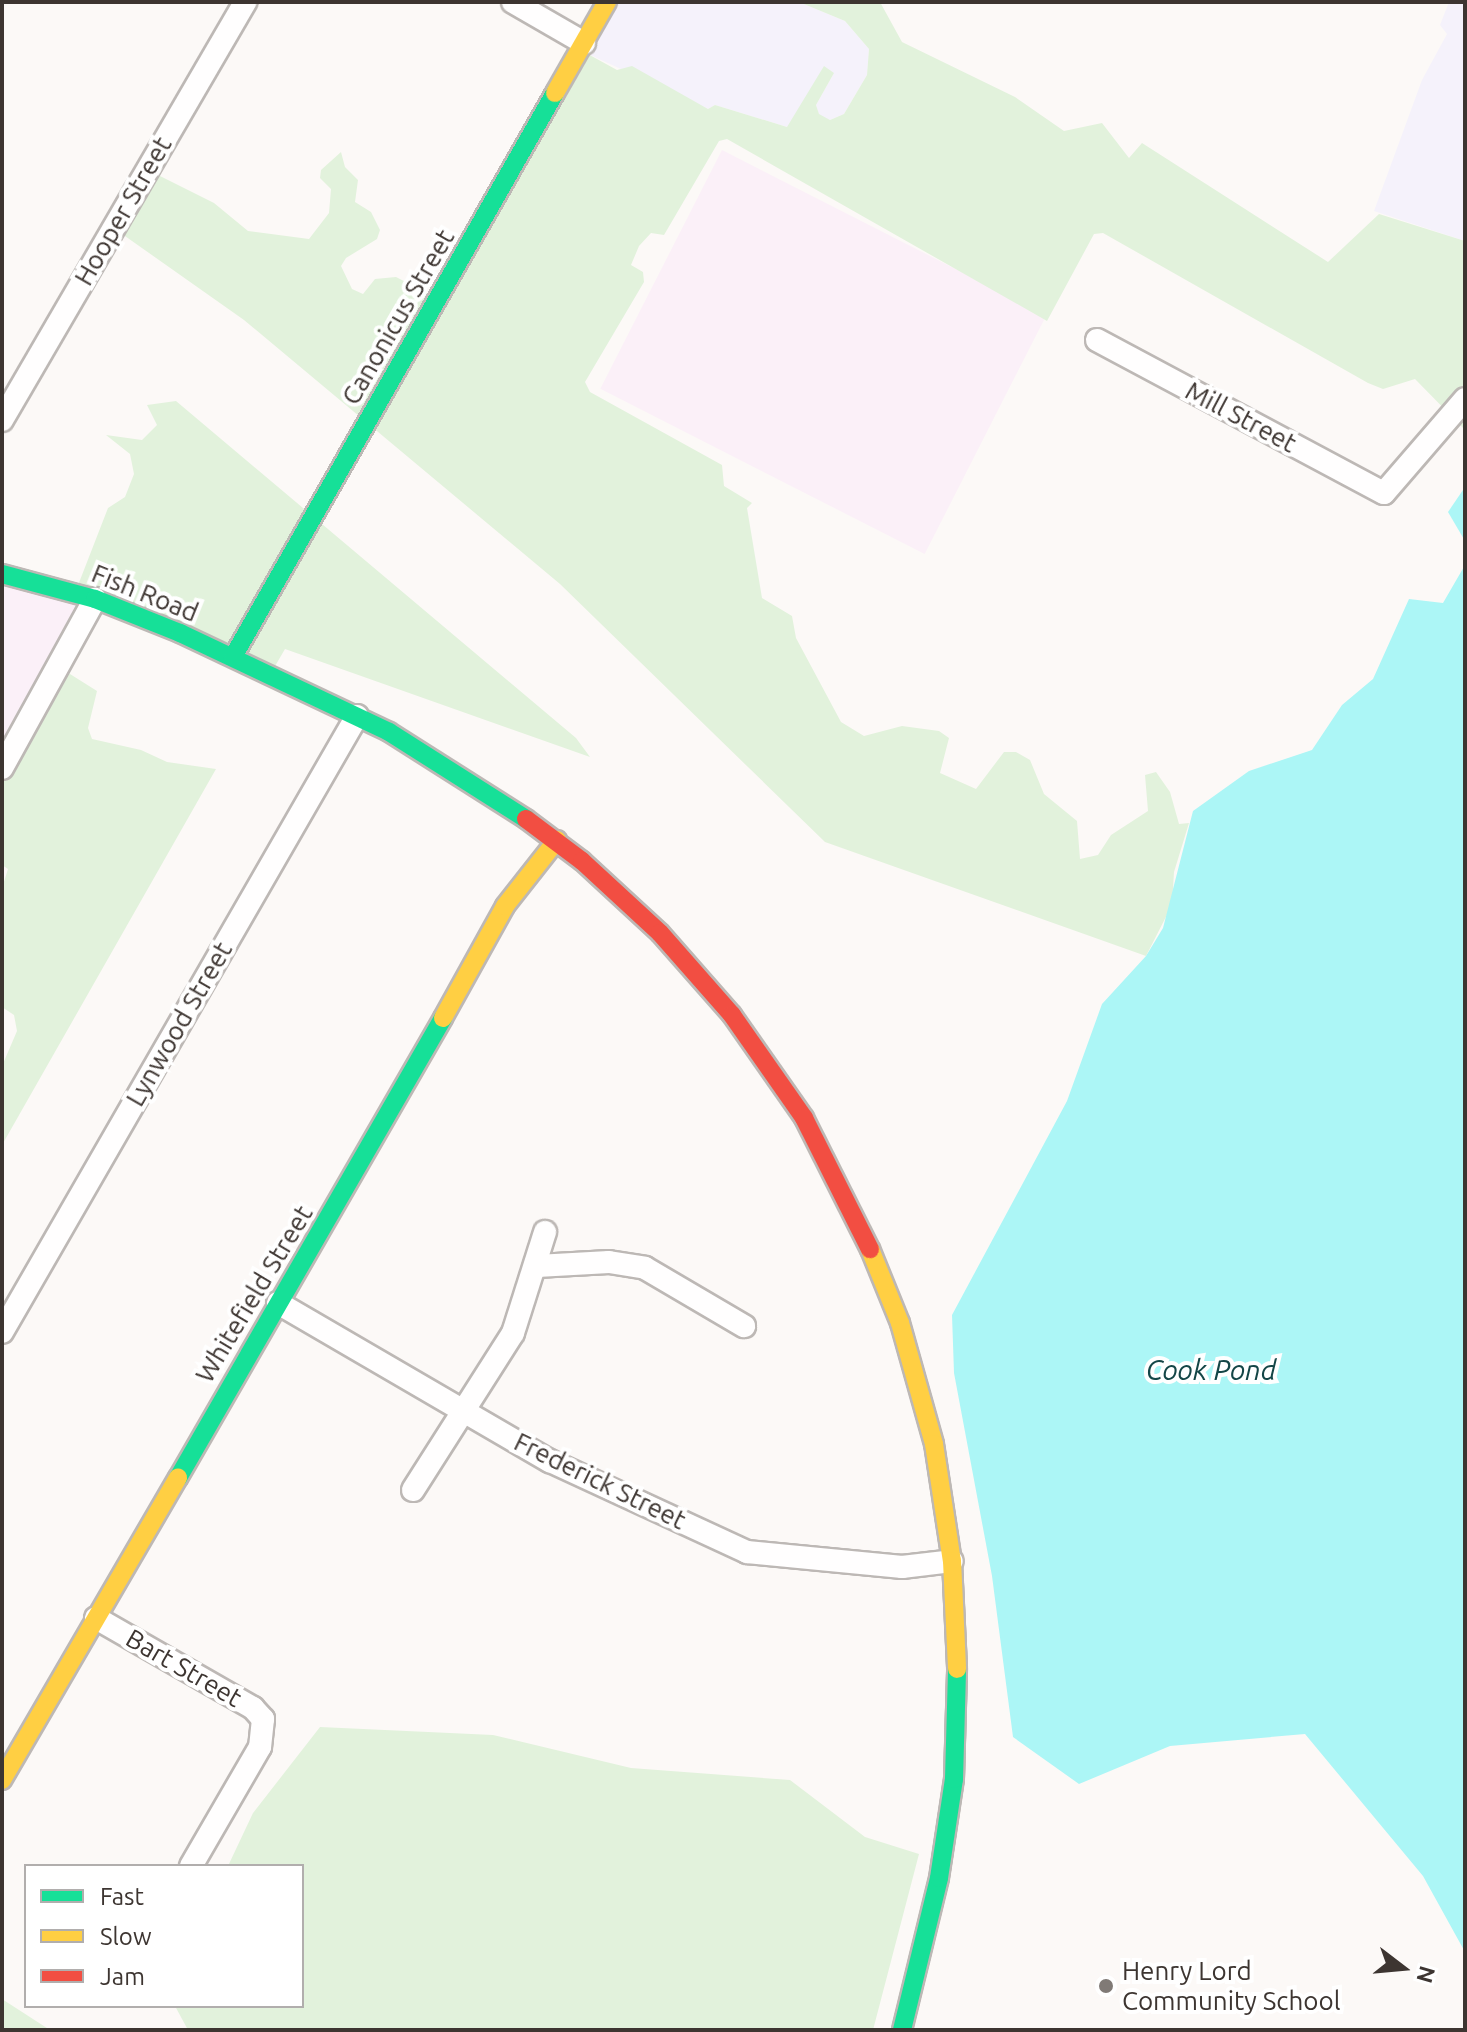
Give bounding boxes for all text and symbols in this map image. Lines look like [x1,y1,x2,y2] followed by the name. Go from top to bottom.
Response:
[68,131,178,291] street label: Hooper Street
[335,224,461,410] street label: Canonicus Street
[1180,375,1302,459] street label: Mill Street
[87,558,203,628] street label: Fish Road
[119,936,239,1112] street label: Lynwood Street
[189,1200,319,1388] street label: Whitefield Street
[1146,1353,1276,1387] water label: Cook Pond
[509,1426,691,1536] street label: Frederick Street
[121,1622,247,1714] street label: Bart Street
[24,1864,304,2008] legend
[100,1883,144,1910] text: Fast
[100,1923,152,1950] text: Slow
[1363,1928,1443,2008] north arrow
[1122,1955,1341,2016] place label: Henry Lord Community School
[100,1963,145,1990] text: Jam
[1412,1963,1441,1986] text: N
[1097,1977,1115,1995] marker: Henry Lord Community School

